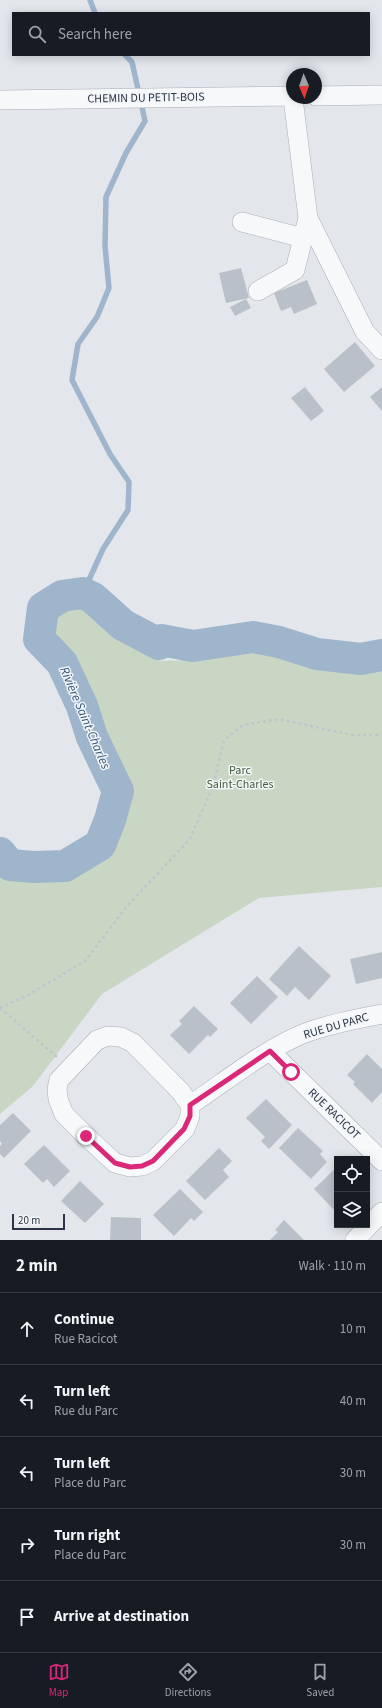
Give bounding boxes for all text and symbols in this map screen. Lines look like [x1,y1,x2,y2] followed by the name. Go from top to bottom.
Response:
[12,12,370,56] search box
[26,23,48,45] icon: search
[58,24,132,45] text: Search here
[286,68,322,104] north arrow
[87,88,205,108] street label: CHEMIN DU PETIT-BOIS
[55,664,115,772] water label: Rivière Saint-Charles
[206,762,274,793] park label: Parc Saint-Charles
[301,1009,371,1043] street label: RUE DU PARC
[282,1063,300,1081] route start
[304,1085,364,1144] street label: RUE RACICOT
[77,1127,95,1145] route end
[334,1156,370,1228] map controls
[334,1156,370,1192] button: locate
[334,1192,370,1228] button: layers
[12,1212,65,1231] scale bar
[18,1213,40,1228] text: 20 m
[16,1254,57,1278] text: 2 min
[298,1257,366,1275] text: Walk · 110 m
[54,1309,114,1330] text: Continue
[16,1318,38,1340] icon: ahead
[340,1320,366,1338] text: 10 m
[54,1330,117,1348] text: Rue Racicot
[54,1381,110,1402] text: Turn left
[16,1390,38,1412] icon: left
[340,1392,366,1410] text: 40 m
[54,1402,118,1420] text: Rue du Parc
[54,1453,110,1474] text: Turn left
[16,1462,38,1484] icon: left
[340,1464,366,1482] text: 30 m
[54,1474,126,1492] text: Place du Parc
[54,1525,120,1546] text: Turn right
[16,1534,38,1556] icon: right
[340,1536,366,1554] text: 30 m
[54,1546,126,1564] text: Place du Parc
[16,1606,38,1628] icon: arrive
[54,1606,189,1627] text: Arrive at destination
[48,1661,70,1700] tab: Map
[165,1661,211,1700] tab: Directions
[306,1661,334,1700] tab: Saved

